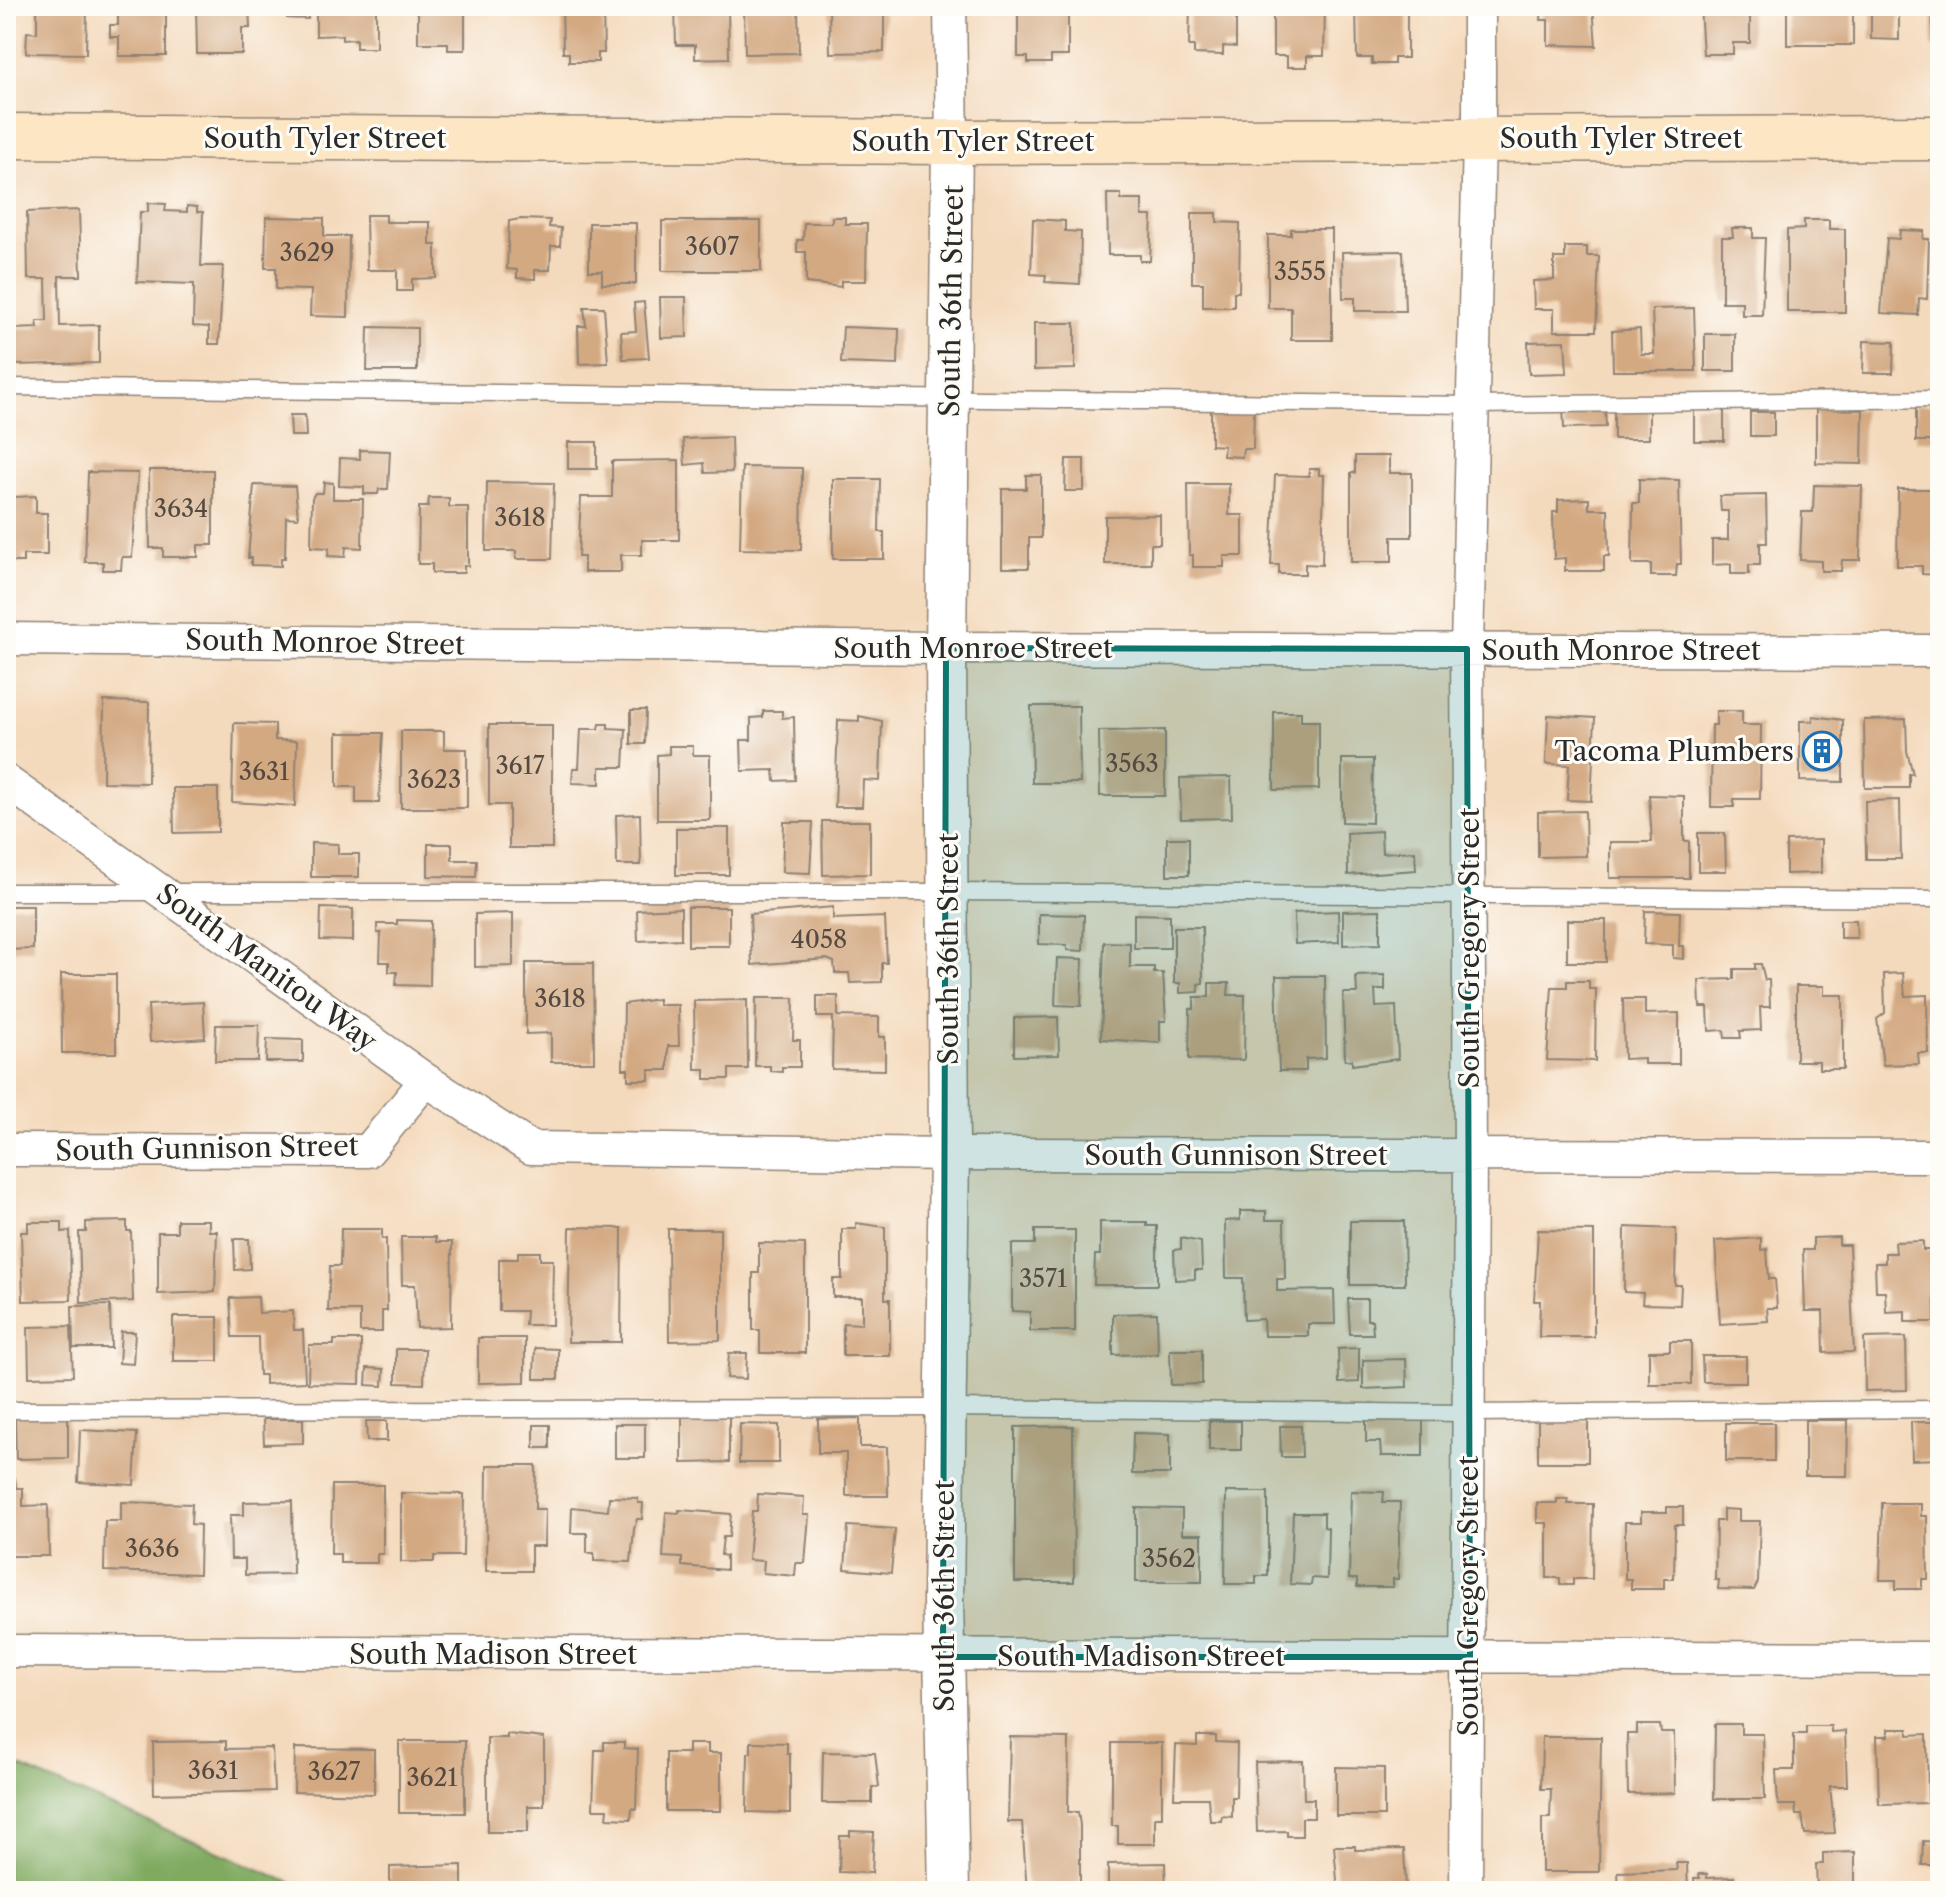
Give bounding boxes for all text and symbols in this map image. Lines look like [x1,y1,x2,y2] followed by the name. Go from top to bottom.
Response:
[204,121,447,155] street label: South Tyler Street
[1500,121,1743,155] street label: South Tyler Street
[852,124,1095,158] street label: South Tyler Street
[932,185,970,417] street label: South 36th Street
[685,232,739,261] house number: 3607
[279,238,335,267] house number: 3629
[1274,257,1326,286] house number: 3555
[154,494,208,523] house number: 3634
[494,503,546,532] house number: 3618
[185,623,465,661] street label: South Monroe Street
[833,631,1113,665] street label: South Monroe Street
[1481,633,1761,667] street label: South Monroe Street
[1801,730,1843,772] building icon: Tacoma Plumbers
[1554,734,1794,768] place label: Tacoma Plumbers
[1105,749,1159,778] house number: 3563
[495,751,545,780] house number: 3617
[239,757,289,786] house number: 3631
[407,765,461,794] house number: 3623
[1452,807,1486,1088] street label: South Gregory Street
[931,833,965,1065] street label: South 36th Street
[150,876,384,1058] street label: South Manitou Way
[791,925,847,954] house number: 4058
[534,984,586,1013] house number: 3618
[55,1128,359,1168] street label: South Gunnison Street
[1084,1138,1388,1172] street label: South Gunnison Street
[1019,1264,1067,1293] house number: 3571
[1451,1455,1485,1736] street label: South Gregory Street
[927,1480,961,1712] street label: South 36th Street
[125,1534,179,1563] house number: 3636
[1142,1544,1196,1573] house number: 3562
[349,1637,637,1671] street label: South Madison Street
[997,1639,1285,1673] street label: South Madison Street
[188,1756,238,1785] house number: 3631
[308,1757,361,1786] house number: 3627
[406,1763,458,1792] house number: 3621

